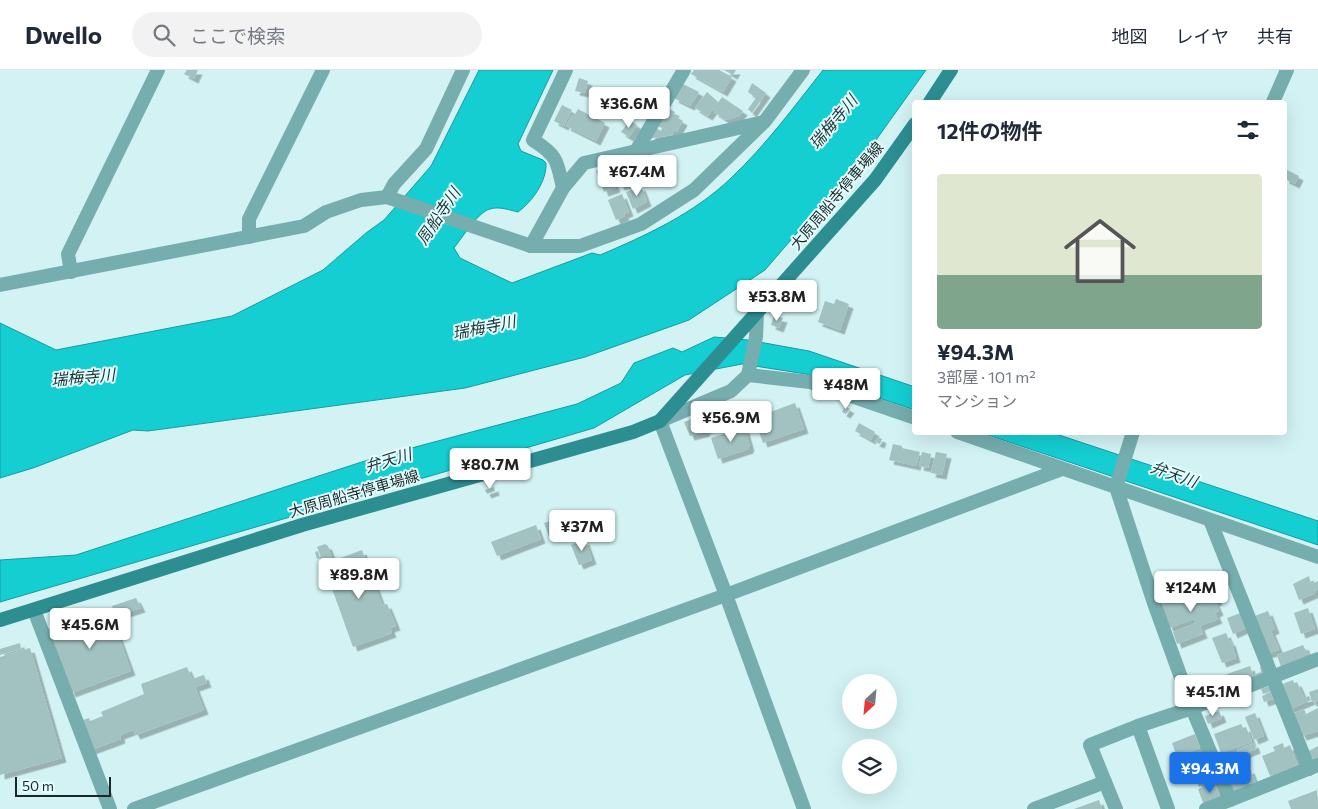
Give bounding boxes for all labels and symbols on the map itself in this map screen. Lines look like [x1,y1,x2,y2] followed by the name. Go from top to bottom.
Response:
[588,87,670,129] pin: ¥36.6M
[805,90,862,152] water label: 瑞梅寺川
[786,138,887,253] street label: 大原周船寺停車場線
[596,154,678,197] pin: ¥67.4M
[412,182,464,248] water label: 周船寺川
[736,280,818,322] pin: ¥53.8M
[451,311,519,342] water label: 瑞梅寺川
[50,364,118,389] water label: 瑞梅寺川
[816,368,876,410] pin: ¥48M
[690,400,772,443] pin: ¥56.9M
[362,443,415,476] water label: 弁天川
[449,448,531,490] pin: ¥80.7M
[1148,456,1202,491] water label: 弁天川
[286,466,421,520] street label: 大原周船寺停車場線
[552,510,612,552] pin: ¥37M
[318,558,400,600] pin: ¥89.8M
[1156,570,1226,613] pin: ¥124M
[49,608,131,650] pin: ¥45.6M
[842,674,898,729] north arrow
[1172,674,1254,717] pin: ¥45.1M
[1169,752,1251,794] pin: ¥94.3M
[15,774,111,797] scale bar

